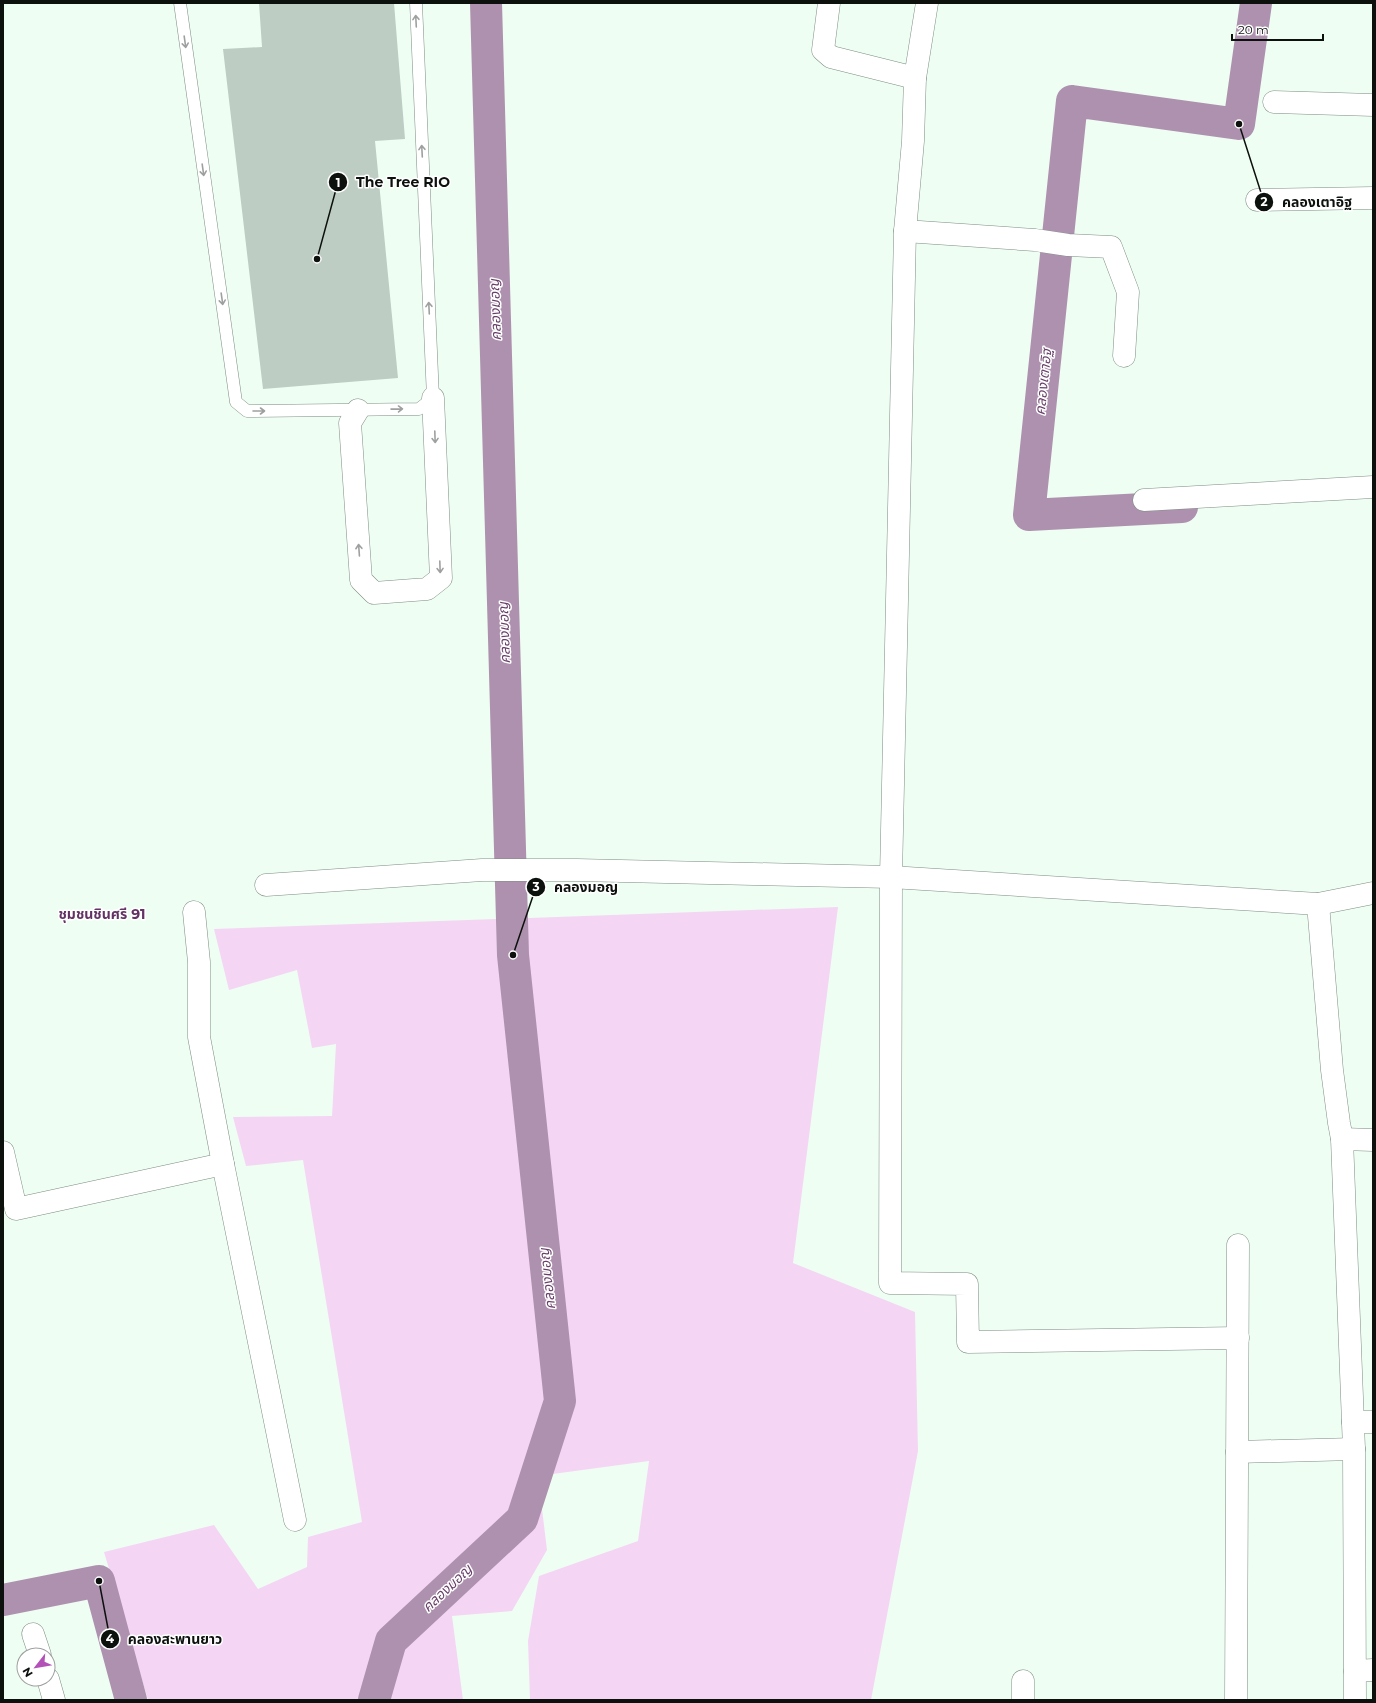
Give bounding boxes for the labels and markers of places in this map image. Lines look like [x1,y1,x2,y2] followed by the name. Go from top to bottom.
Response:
[328,169,458,195] callout: The Tree RIO
[1254,189,1360,215] callout: คลองเตาอิฐ
[526,874,627,900] callout: คลองมอญ
[100,1626,231,1652] callout: คลองสะพานยาว

